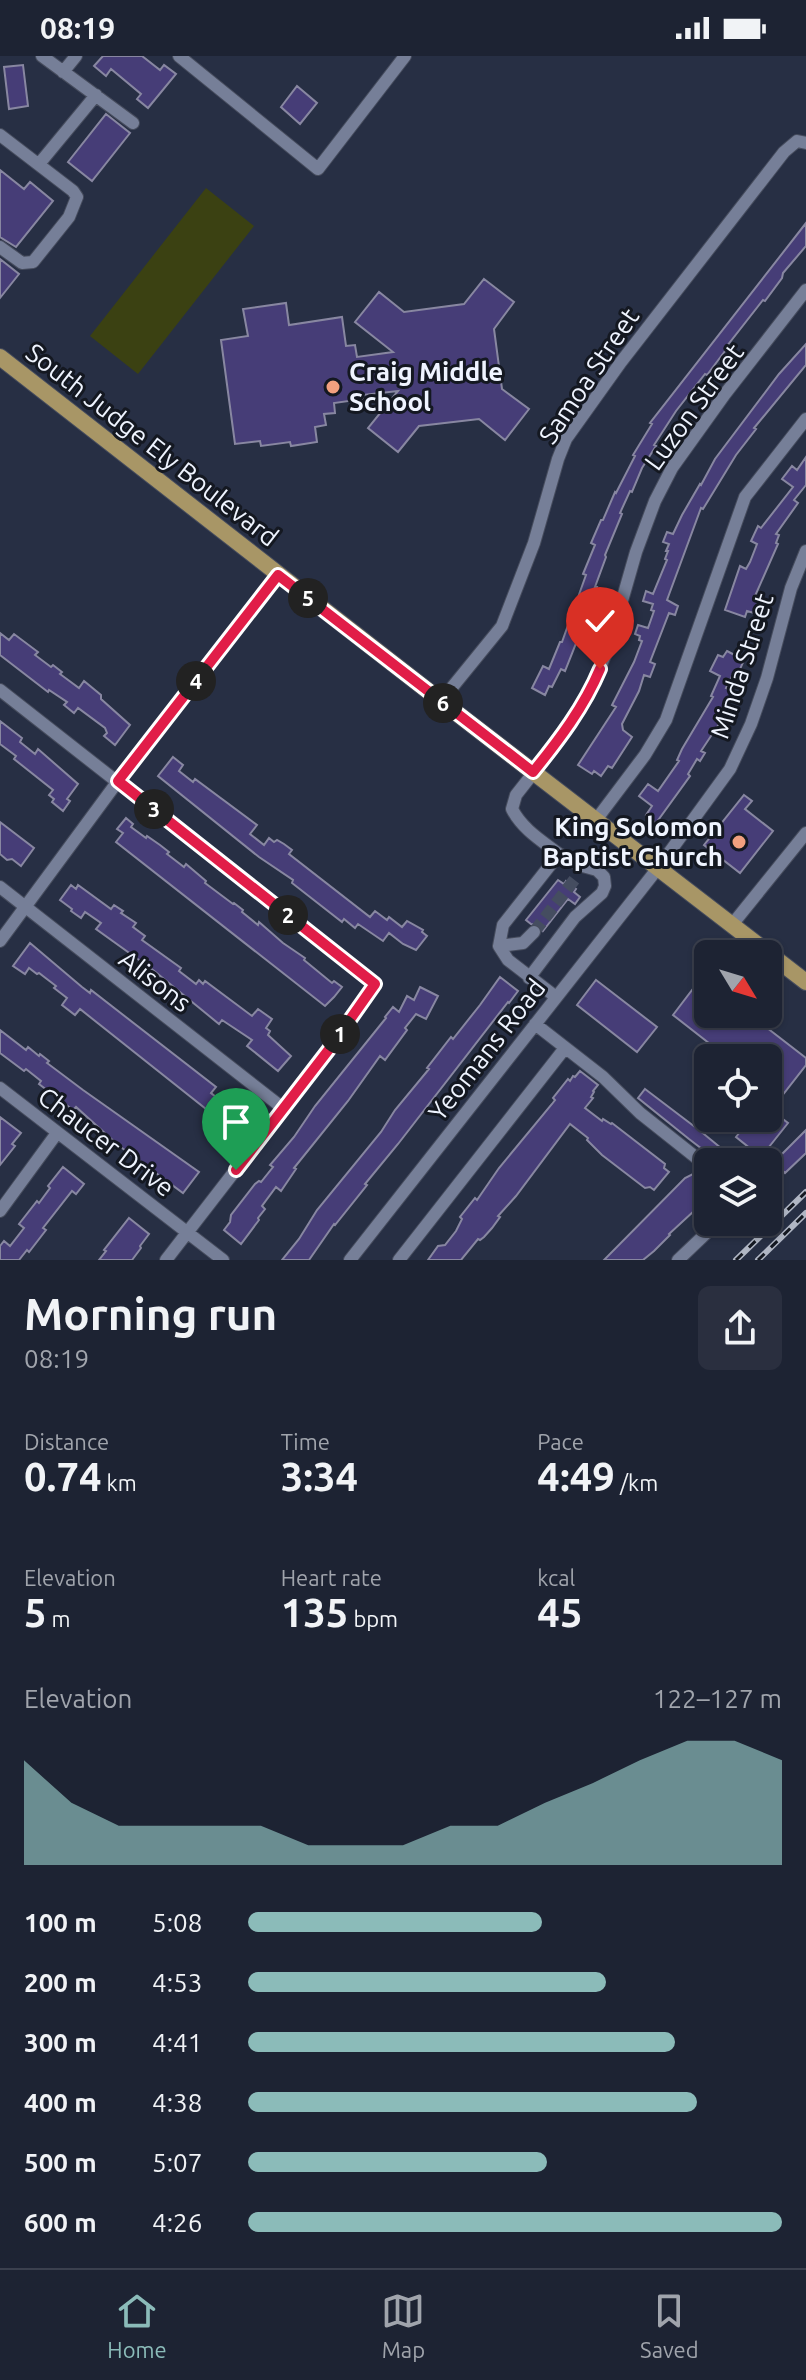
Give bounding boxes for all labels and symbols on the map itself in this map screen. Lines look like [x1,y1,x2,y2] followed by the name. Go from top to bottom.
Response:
[533,303,644,449] street label: Samoa Street
[21,337,284,552] street label: South Judge Ely Boulevard
[638,338,749,475] street label: Luzon Street
[349,357,503,416] place label: Craig Middle School
[324,378,342,396] marker: Craig Middle School
[288,578,328,618] pin: 5
[566,587,634,669] pin
[704,590,779,742] street label: Minda Street
[176,661,216,701] pin: 4
[423,683,463,723] pin: 6
[134,789,174,829] pin: 3
[543,812,723,871] place label: King Solomon Baptist Church
[730,833,748,851] marker: King Solomon Baptist Church
[268,895,308,935] pin: 2
[694,940,782,1028] north arrow
[114,944,197,1017] street label: Alisons
[422,973,551,1126] street label: Yeomans Road
[320,1014,360,1054] pin: 1
[33,1081,180,1202] street label: Chaucer Drive
[202,1088,270,1170] pin

